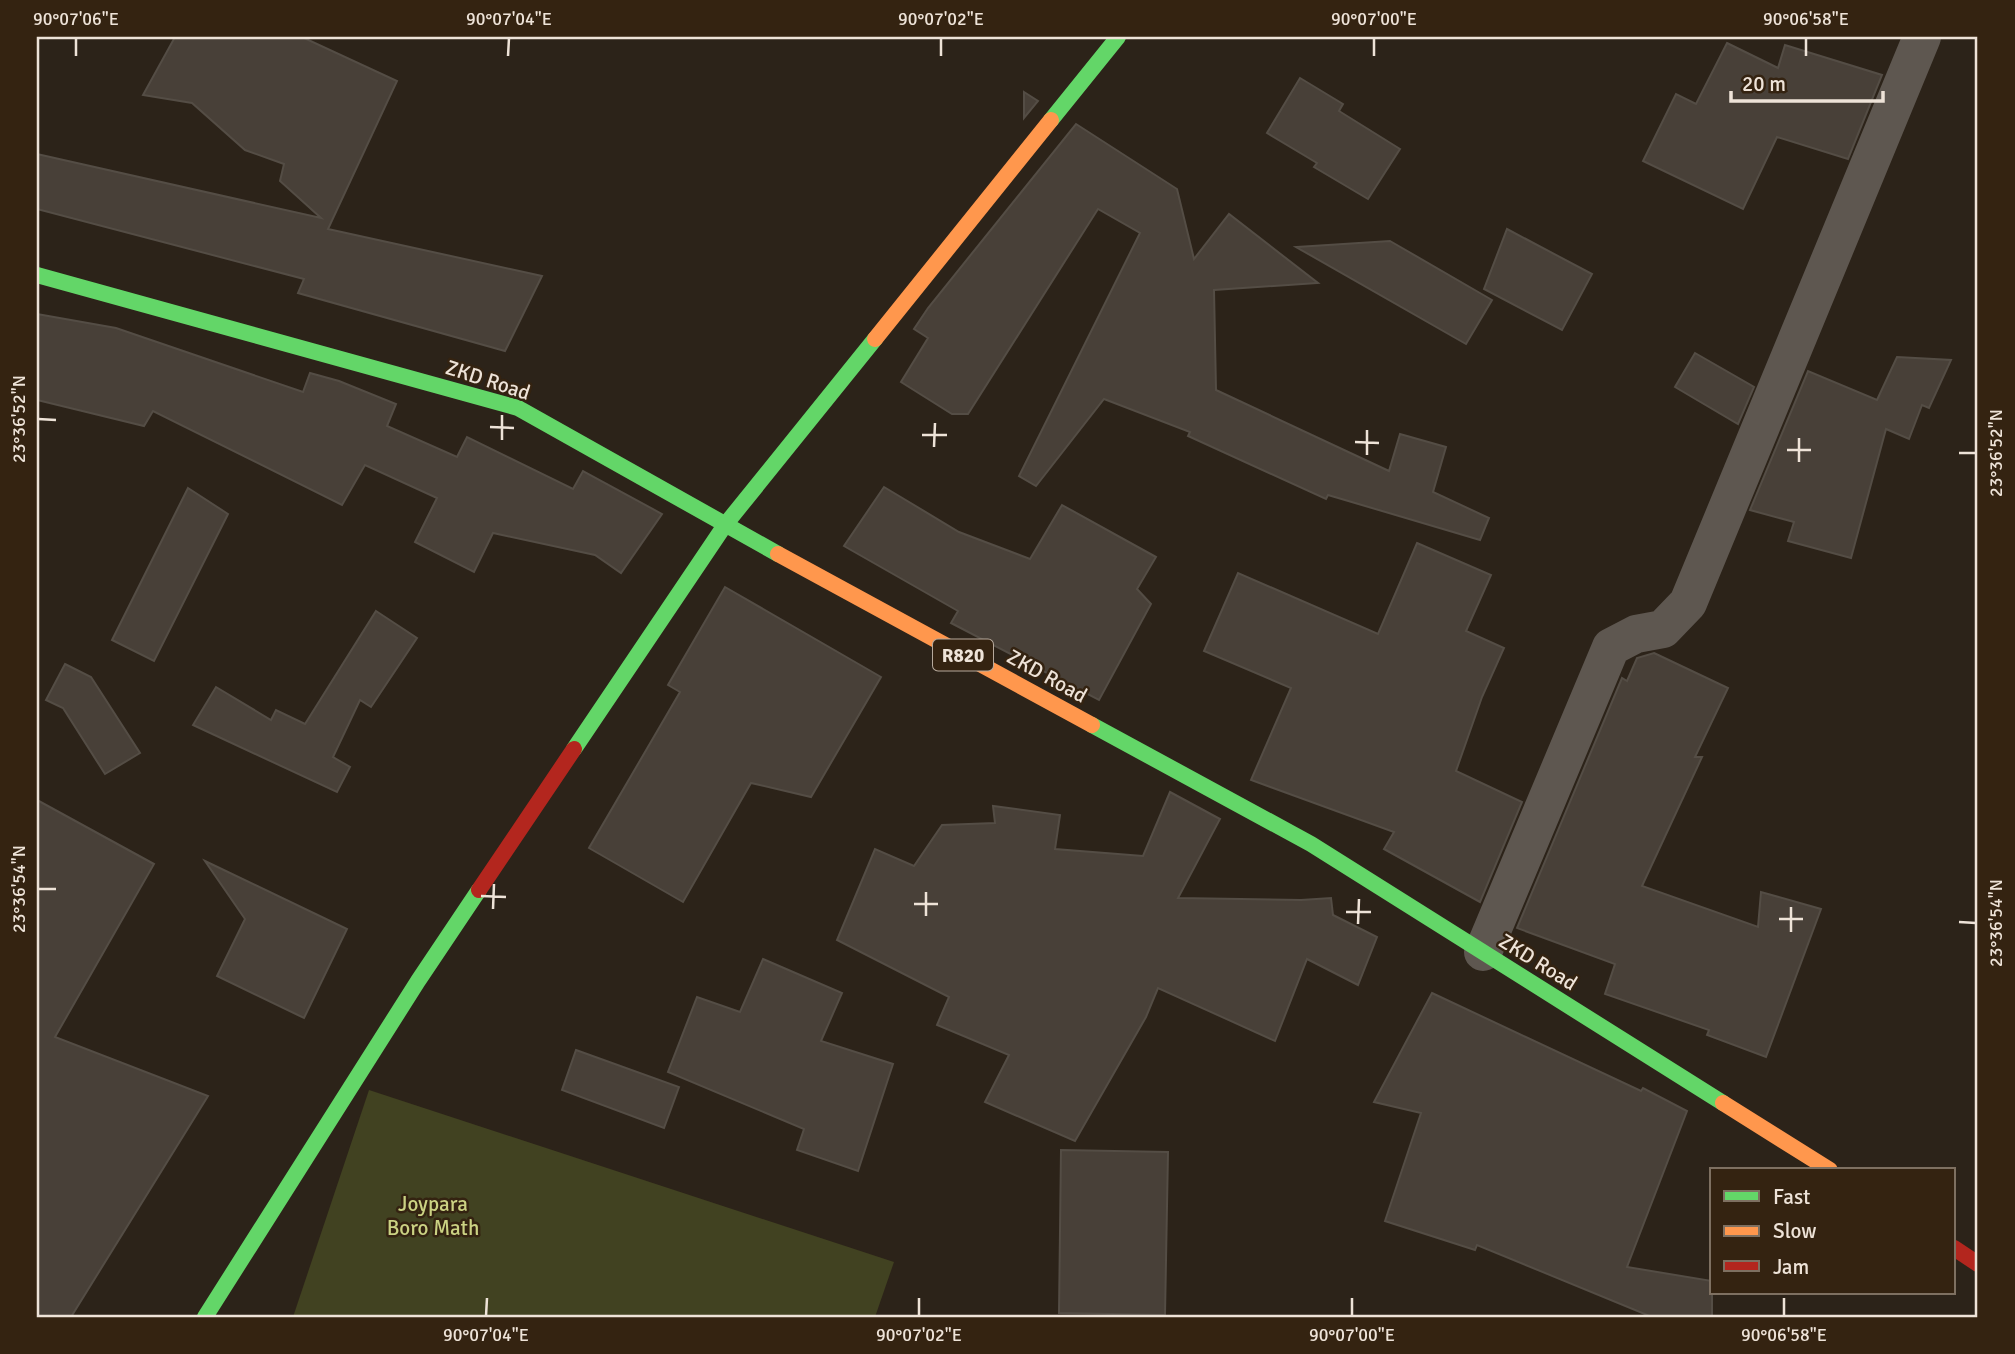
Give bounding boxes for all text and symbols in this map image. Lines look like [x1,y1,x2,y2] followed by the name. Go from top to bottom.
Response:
[33,8,119,30] text: 90°07'06"E
[466,8,552,30] text: 90°07'04"E
[898,8,984,30] text: 90°07'02"E
[1331,8,1417,30] text: 90°07'00"E
[1763,8,1849,30] text: 90°06'58"E
[1731,60,1884,104] scale bar
[1742,71,1786,97] text: 20 m
[442,354,534,406] street label: ZKD Road
[8,375,30,463] text: 23°36'52"N
[1985,409,2007,497] text: 23°36'52"N
[933,640,993,670] road number: R820
[1002,643,1092,709] street label: ZKD Road
[8,845,30,933] text: 23°36'54"N
[1985,879,2007,967] text: 23°36'54"N
[1494,928,1582,996] street label: ZKD Road
[1710,1168,1955,1294] legend
[1773,1184,1810,1210] text: Fast
[387,1191,479,1241] park label: Joypara Boro Math
[1773,1218,1817,1244] text: Slow
[1773,1254,1809,1280] text: Jam
[443,1324,529,1346] text: 90°07'04"E
[876,1324,962,1346] text: 90°07'02"E
[1309,1324,1395,1346] text: 90°07'00"E
[1741,1324,1827,1346] text: 90°06'58"E

